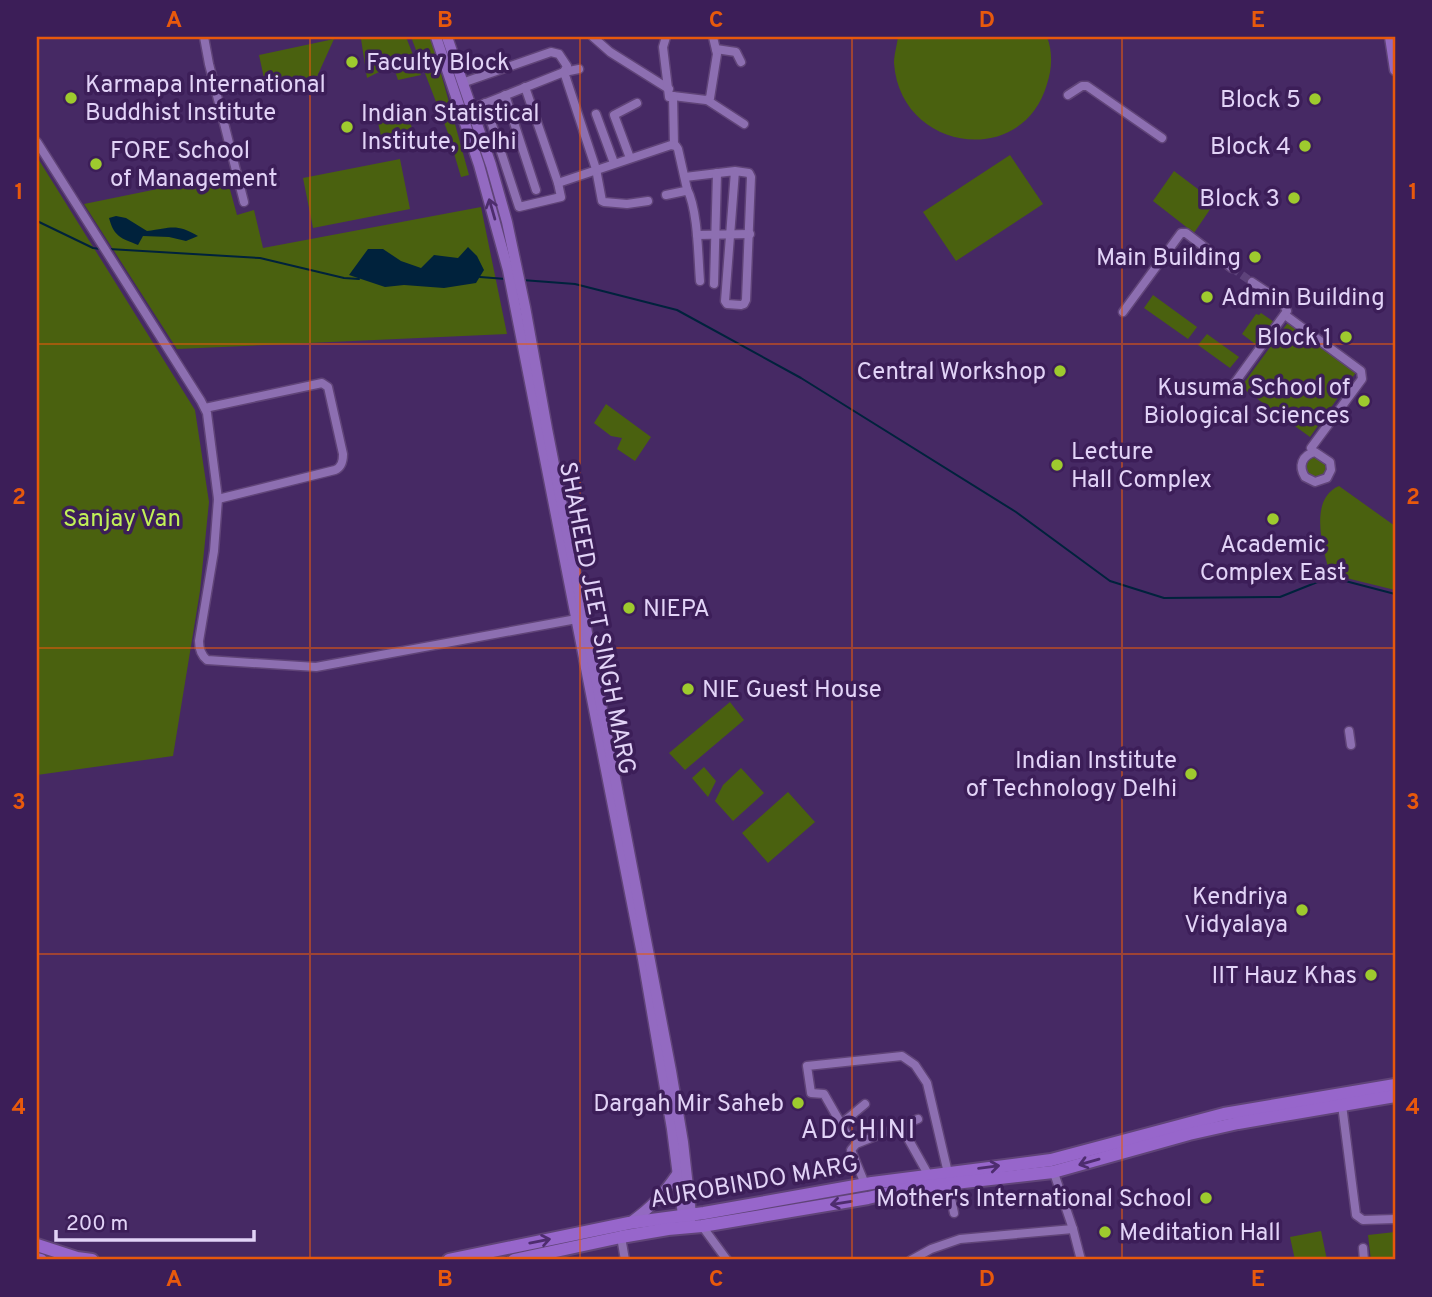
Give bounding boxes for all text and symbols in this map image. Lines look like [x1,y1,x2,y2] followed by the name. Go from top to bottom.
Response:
[166,7,182,36] text: A
[437,7,453,36] text: B
[709,7,723,36] text: C
[979,7,995,36] text: D
[1251,7,1265,36] text: E
[366,49,510,79] place label: Faculty Block
[344,54,360,70] marker: Faculty Block
[85,71,326,129] place label: Karmapa International Buddhist Institute
[1220,86,1301,116] place label: Block 5
[63,90,79,106] marker: Karmapa International Buddhist Institute
[1307,91,1323,107] marker: Block 5
[361,100,540,158] place label: Indian Statistical Institute, Delhi
[339,119,355,135] marker: Indian Statistical Institute, Delhi
[1210,133,1291,163] place label: Block 4
[110,137,278,195] place label: FORE School of Management
[1297,138,1313,154] marker: Block 4
[88,156,104,172] marker: FORE School of Management
[14,179,24,208] text: 1
[1408,179,1418,208] text: 1
[1199,185,1280,215] place label: Block 3
[1286,190,1302,206] marker: Block 3
[484,199,497,221] one-way arrow
[1096,244,1241,274] place label: Main Building
[1247,249,1263,265] marker: Main Building
[1221,284,1385,314] place label: Admin Building
[1199,289,1215,305] marker: Admin Building
[1257,324,1332,354] place label: Block 1
[1338,329,1354,345] marker: Block 1
[857,358,1046,388] place label: Central Workshop
[1052,363,1068,379] marker: Central Workshop
[1144,374,1350,432] place label: Kusuma School of Biological Sciences
[1356,393,1372,409] marker: Kusuma School of Biological Sciences
[1071,438,1212,496] place label: Lecture Hall Complex
[1049,457,1065,473] marker: Lecture Hall Complex
[551,459,641,777] street label: SHAHEED JEET SINGH MARG
[12,484,26,513] text: 2
[1406,484,1420,513] text: 2
[63,505,181,535] park label: Sanjay Van
[1265,511,1281,527] marker: Academic Complex East
[1200,531,1346,589] place label: Academic Complex East
[643,595,710,625] place label: NIEPA
[621,600,637,616] marker: NIEPA
[702,676,882,706] place label: NIE Guest House
[680,681,696,697] marker: NIE Guest House
[966,747,1177,805] place label: Indian Institute of Technology Delhi
[1183,766,1199,782] marker: Indian Institute of Technology Delhi
[12,789,26,818] text: 3
[1406,789,1420,818] text: 3
[1184,883,1288,941] place label: Kendriya Vidyalaya
[1294,902,1310,918] marker: Kendriya Vidyalaya
[1212,962,1357,992] place label: IIT Hauz Khas
[1363,967,1379,983] marker: IIT Hauz Khas
[593,1090,784,1120] place label: Dargah Mir Saheb
[12,1094,26,1123] text: 4
[1406,1094,1420,1123] text: 4
[790,1095,806,1111] marker: Dargah Mir Saheb
[801,1115,917,1148] district label: ADCHINI
[648,1150,861,1216] street label: AUROBINDO MARG
[1079,1157,1101,1170] one-way arrow
[977,1161,1000,1174] one-way arrow
[876,1185,1192,1215] place label: Mother's International School
[1198,1190,1214,1206] marker: Mother's International School
[830,1197,853,1210] one-way arrow
[56,1199,254,1243] scale bar
[66,1211,128,1238] text: 200 m
[1119,1219,1281,1249] place label: Meditation Hall
[1097,1224,1113,1240] marker: Meditation Hall
[528,1234,551,1248] one-way arrow
[166,1266,182,1295] text: A
[437,1266,453,1295] text: B
[709,1266,723,1295] text: C
[979,1266,995,1295] text: D
[1251,1266,1265,1295] text: E

